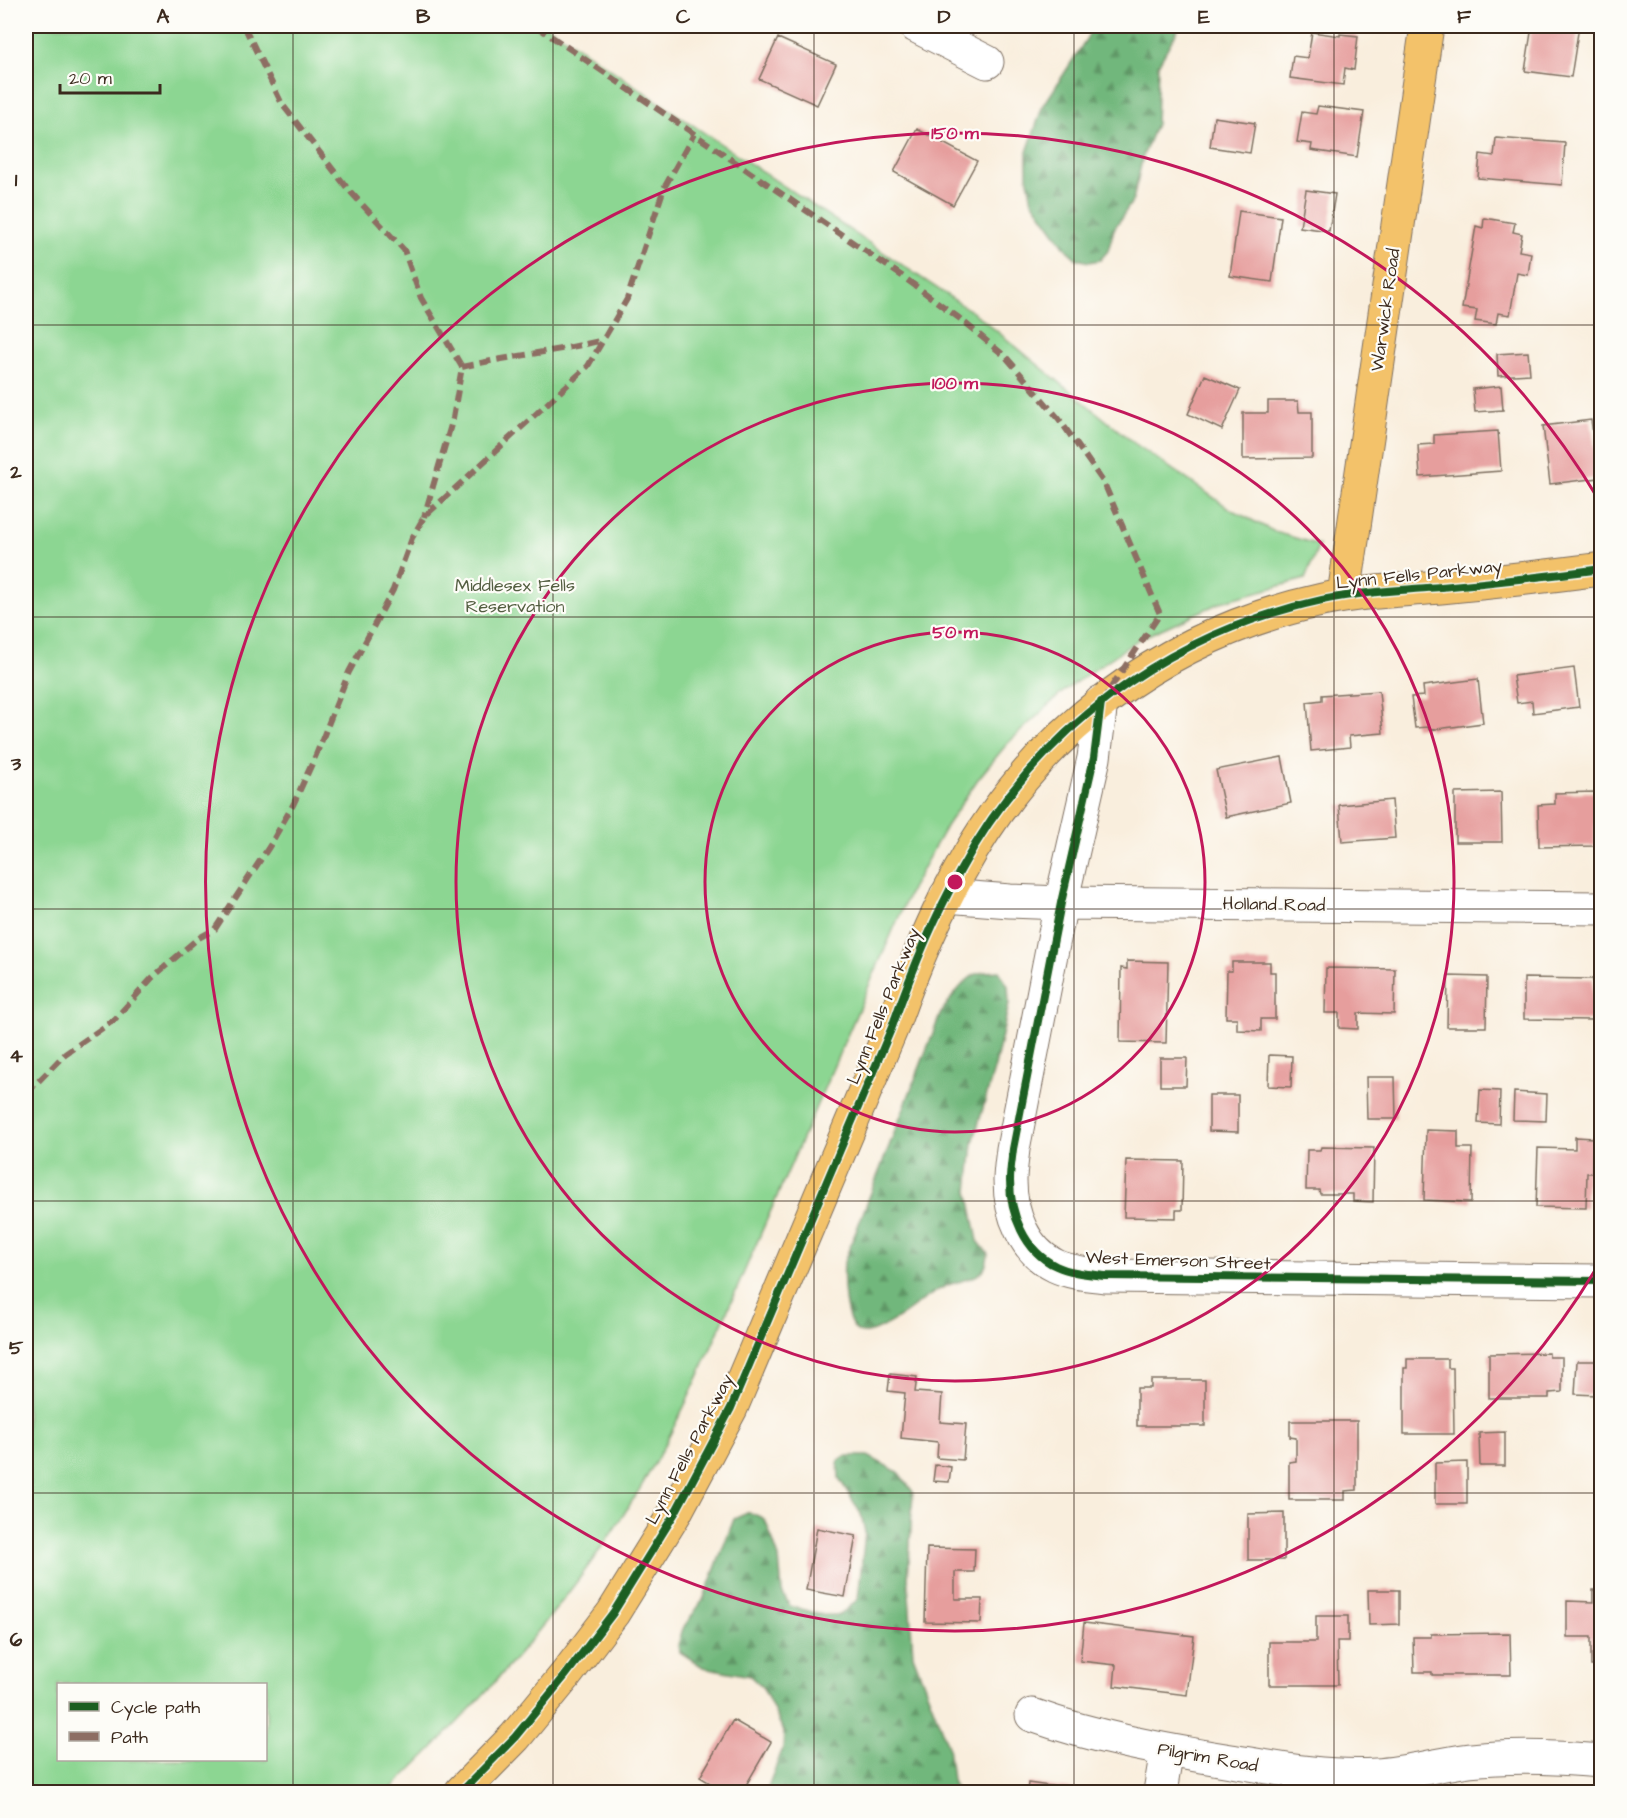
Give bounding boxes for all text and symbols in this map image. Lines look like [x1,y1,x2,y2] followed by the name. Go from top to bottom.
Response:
[157,3,170,31] text: A
[416,3,431,31] text: B
[676,3,691,31] text: C
[938,3,951,31] text: D
[1198,3,1210,31] text: E
[1457,3,1472,31] text: F
[60,57,160,95] scale bar
[69,66,112,91] text: 20 m
[931,121,980,146] text: 150 m
[15,166,18,194] text: 1
[1364,247,1407,373] street label: Warwick Road
[932,371,979,396] text: 100 m
[9,458,22,486] text: 2
[1335,553,1504,597] street label: Lynn Fells Parkway
[455,573,575,619] park label: Middlesex Fells Reservation
[932,620,979,645] text: 50 m
[10,750,22,778] text: 3
[945,872,965,892] centre of rings
[1222,891,1326,918] street label: Holland Road
[841,924,927,1089] street label: Lynn Fells Parkway
[9,1042,23,1070] text: 4
[1085,1245,1272,1276] street label: West Emerson Street
[9,1334,24,1362] text: 5
[639,1370,741,1529] street label: Lynn Fells Parkway
[10,1626,23,1654] text: 6
[57,1683,267,1761] legend
[111,1695,200,1721] text: Cycle path
[111,1725,148,1750] text: Path
[1156,1736,1260,1780] street label: Pilgrim Road

